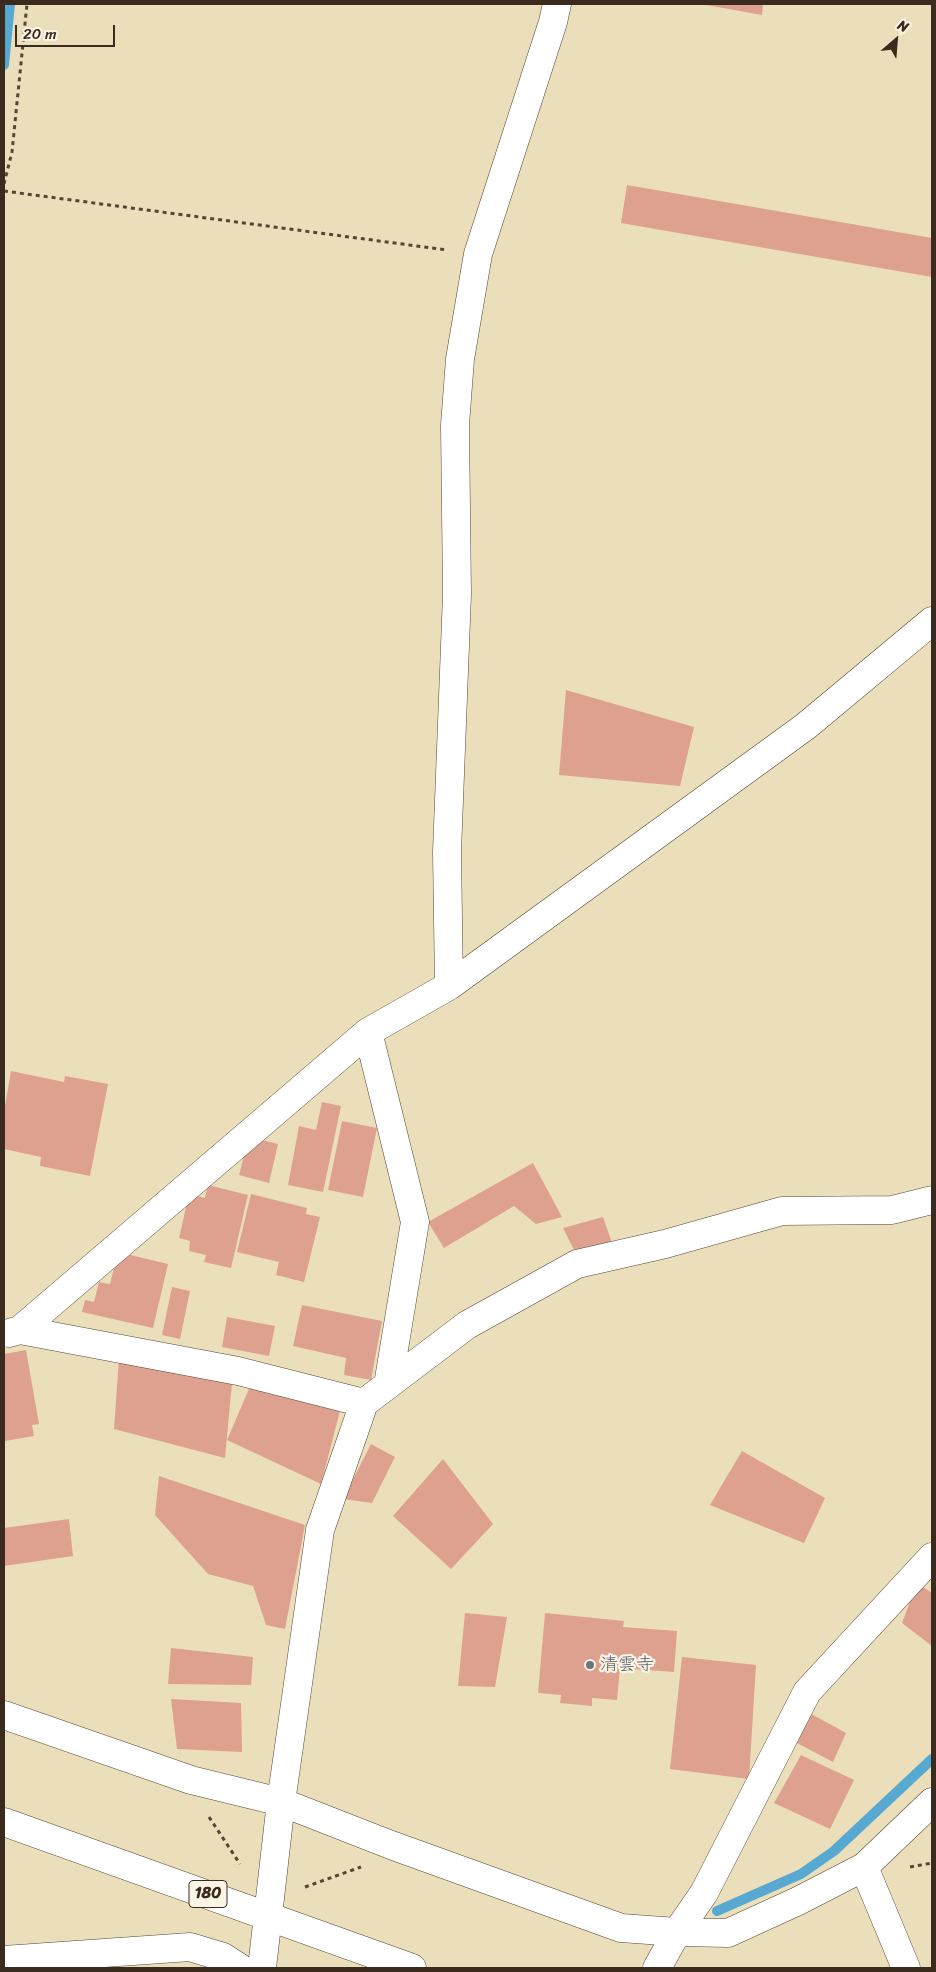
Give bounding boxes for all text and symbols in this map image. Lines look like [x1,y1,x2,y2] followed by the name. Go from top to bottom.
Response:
[893,13,913,40] text: N
[18,15,118,47] scale bar
[871,15,921,65] north arrow
[23,21,57,47] text: 20 m
[600,1654,654,1676] place label: 清雲寺
[584,1659,596,1671] marker: 清雲寺
[189,1880,227,1908] road number: 180

